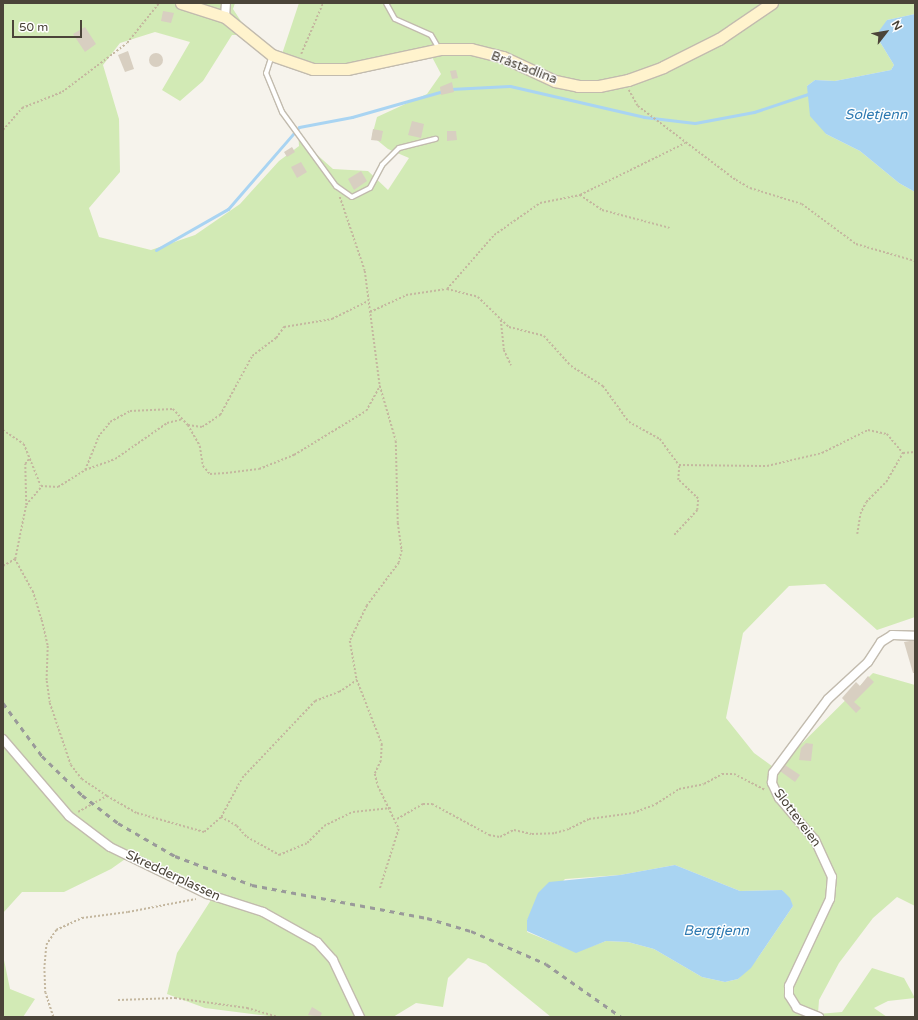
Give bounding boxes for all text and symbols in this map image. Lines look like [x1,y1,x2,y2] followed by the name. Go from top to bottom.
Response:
[14,12,84,38] scale bar
[866,12,906,52] north arrow
[889,18,905,33] text: N
[19,20,48,34] text: 50 m
[489,48,559,88] street label: Bråstadlina
[845,107,907,123] water label: Soletjenn
[770,786,824,850] street label: Slotteveien
[123,847,223,905] street label: Skredderplassen
[683,923,749,939] water label: Bergtjenn

